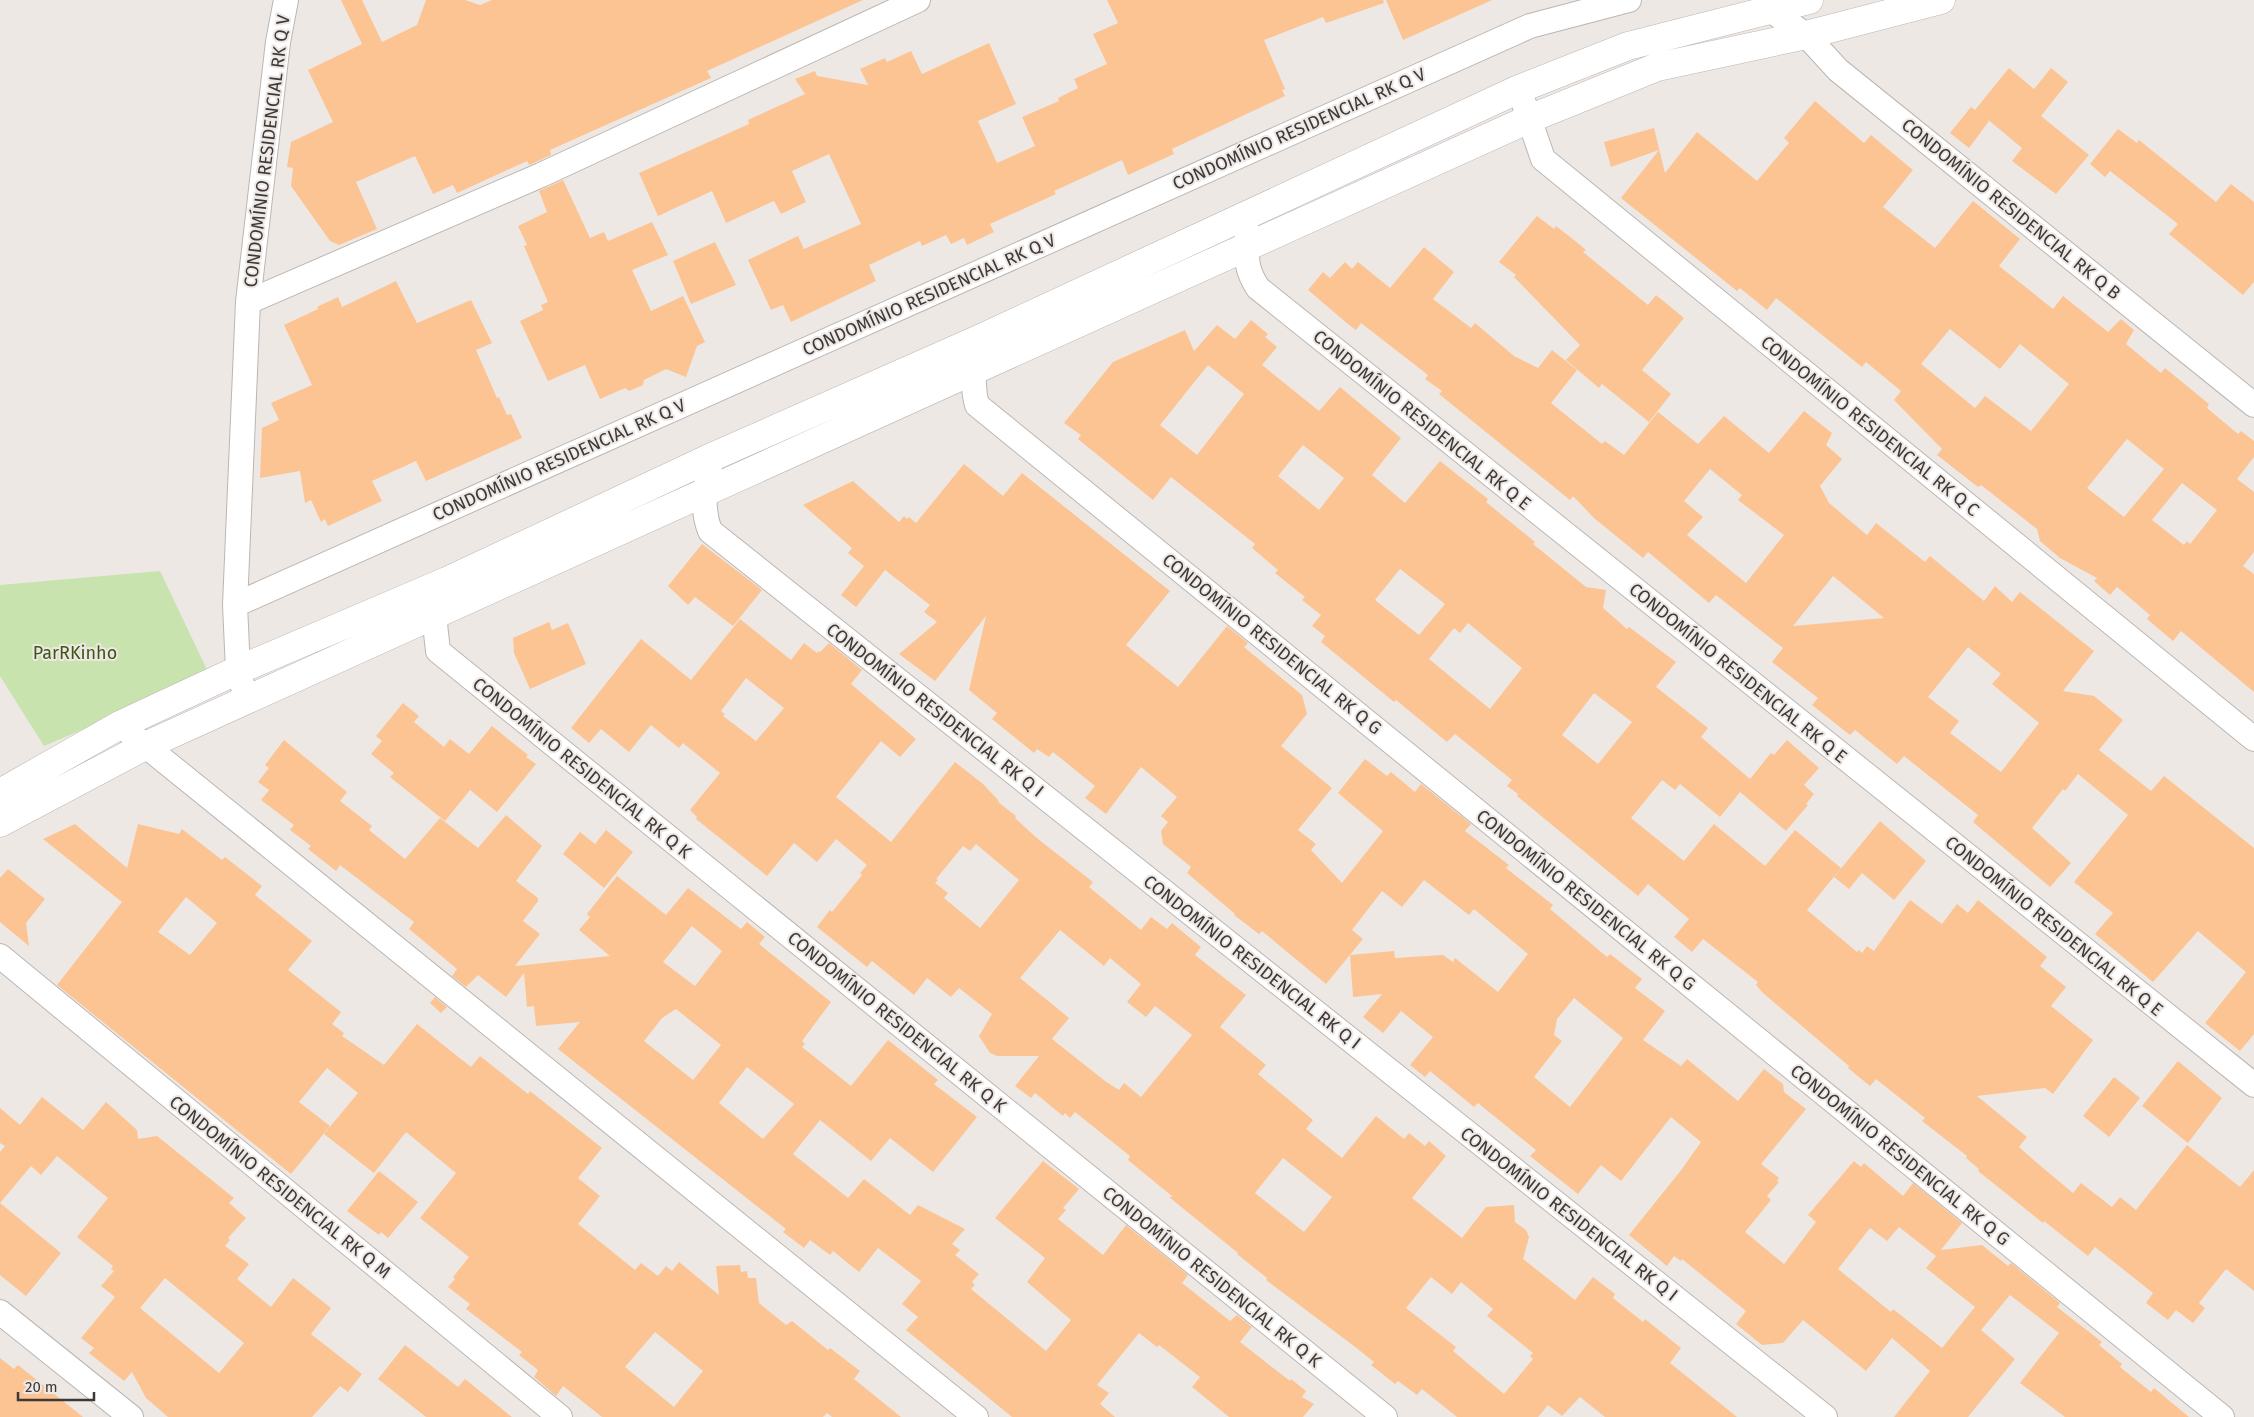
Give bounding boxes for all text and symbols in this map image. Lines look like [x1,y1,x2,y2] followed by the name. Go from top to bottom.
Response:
[238,13,295,289] street label: CONDOMÍNIO RESIDENCIAL RK Q V
[1169,62,1429,195] street label: CONDOMÍNIO RESIDENCIAL RK Q V
[1897,113,2126,304] street label: CONDOMÍNIO RESIDENCIAL RK Q B
[799,228,1059,361] street label: CONDOMÍNIO RESIDENCIAL RK Q V
[1309,324,1536,515] street label: CONDOMÍNIO RESIDENCIAL RK Q E
[1756,330,1984,521] street label: CONDOMÍNIO RESIDENCIAL RK Q C
[429,393,689,526] street label: CONDOMÍNIO RESIDENCIAL RK Q V
[1158,548,1387,739] street label: CONDOMÍNIO RESIDENCIAL RK Q G
[1625,577,1852,768] street label: CONDOMÍNIO RESIDENCIAL RK Q E
[822,618,1049,802] street label: CONDOMÍNIO RESIDENCIAL RK Q I
[33,642,117,664] park label: ParRKinho
[468,672,697,863] street label: CONDOMÍNIO RESIDENCIAL RK Q K
[1472,804,1701,995] street label: CONDOMÍNIO RESIDENCIAL RK Q G
[1941,830,2168,1021] street label: CONDOMÍNIO RESIDENCIAL RK Q E
[1139,870,1366,1054] street label: CONDOMÍNIO RESIDENCIAL RK Q I
[783,926,1012,1117] street label: CONDOMÍNIO RESIDENCIAL RK Q K
[1786,1059,2015,1250] street label: CONDOMÍNIO RESIDENCIAL RK Q G
[165,1090,396,1283] street label: CONDOMÍNIO RESIDENCIAL RK Q M
[1456,1122,1683,1306] street label: CONDOMÍNIO RESIDENCIAL RK Q I
[1098,1181,1327,1372] street label: CONDOMÍNIO RESIDENCIAL RK Q K
[18,1370,94,1402] scale bar
[25,1378,58,1396] text: 20 m

